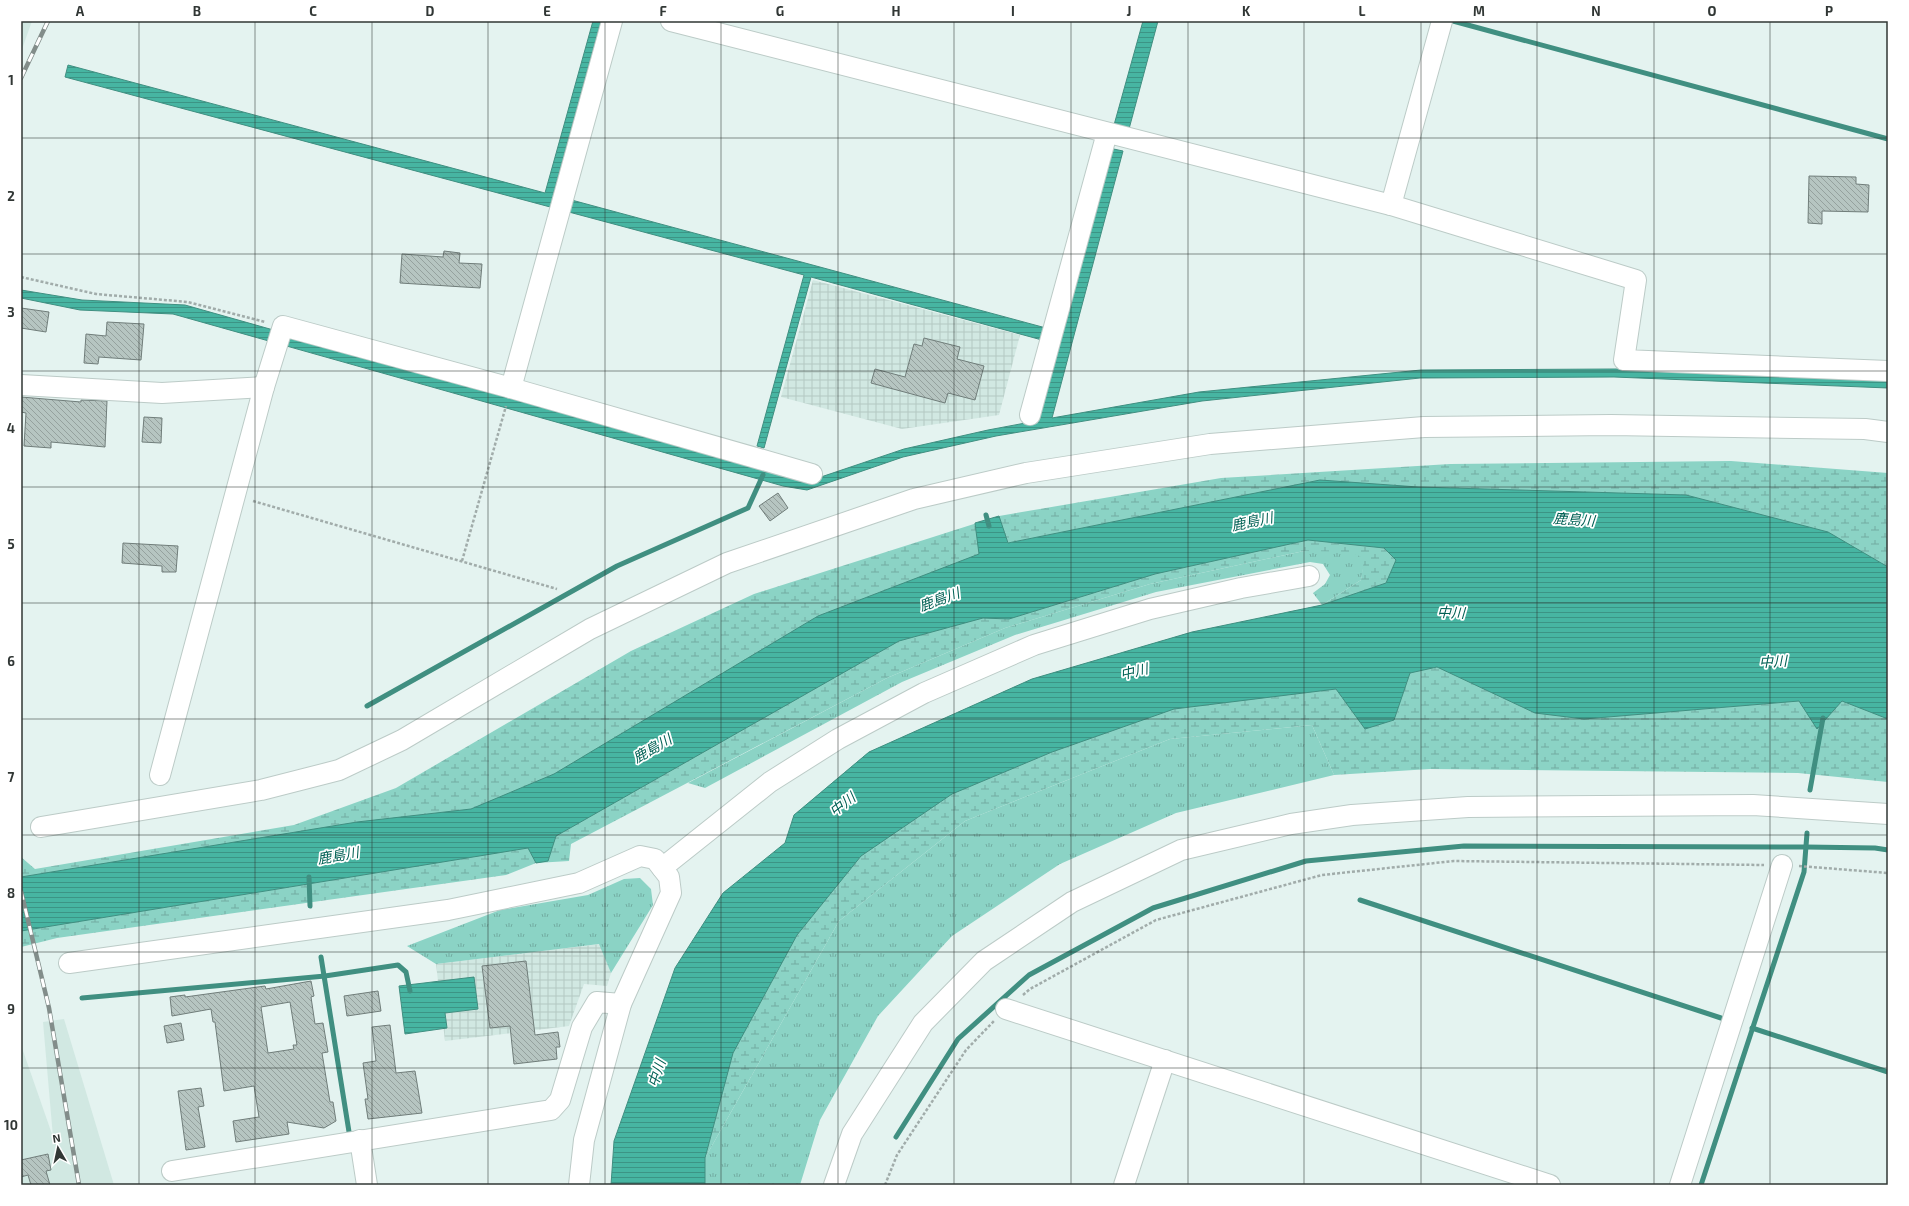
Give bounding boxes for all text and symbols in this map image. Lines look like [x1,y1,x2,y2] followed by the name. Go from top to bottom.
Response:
[76,3,85,19] text: A
[193,3,201,19] text: B
[309,3,317,19] text: C
[426,3,435,19] text: D
[543,3,551,19] text: E
[659,3,667,19] text: F
[776,3,784,19] text: G
[892,3,901,19] text: H
[1011,3,1015,19] text: I
[1127,3,1131,19] text: J
[1242,3,1251,19] text: K
[1359,3,1366,19] text: L
[1473,3,1485,19] text: M
[1591,3,1601,19] text: N
[1708,3,1717,19] text: O
[1825,3,1833,19] text: P
[8,72,14,88] text: 1
[7,188,15,204] text: 2
[7,304,15,320] text: 3
[7,420,15,436] text: 4
[1230,508,1276,534] water label: 鹿島川
[1552,509,1598,529] water label: 鹿島川
[7,536,15,552] text: 5
[916,583,964,614] water label: 鹿島川
[1437,603,1467,621] water label: 中川
[1759,652,1789,670] water label: 中川
[7,653,15,669] text: 6
[1118,659,1152,682] water label: 中川
[630,729,676,766] water label: 鹿島川
[8,769,15,785] text: 7
[826,787,860,819] water label: 中川
[316,843,362,867] water label: 鹿島川
[7,885,15,901] text: 8
[7,1001,15,1017] text: 9
[644,1055,669,1089] water label: 中川
[4,1117,18,1133] text: 10
[38,1128,78,1168] north arrow
[51,1131,61,1145] text: N

